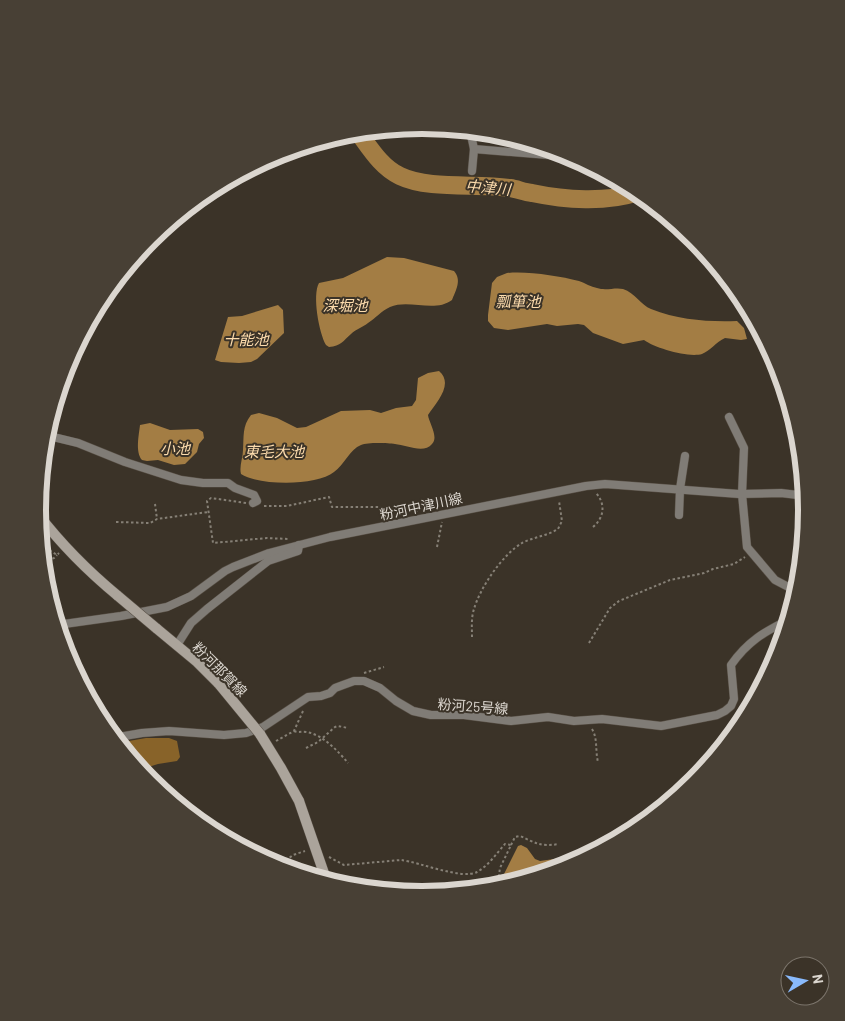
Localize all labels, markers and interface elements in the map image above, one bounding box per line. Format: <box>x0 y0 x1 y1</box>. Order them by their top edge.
water label: 中津川 <box>465 176 513 198</box>
water label: 瓢箪池 <box>495 292 542 310</box>
water label: 深堀池 <box>322 296 369 314</box>
water label: 十能池 <box>223 330 270 348</box>
water label: 小池 <box>160 439 192 457</box>
water label: 東毛大池 <box>244 442 306 460</box>
street label: 粉河中津川線 <box>378 489 464 523</box>
street label: 粉河那賀線 <box>189 638 251 700</box>
street label: 粉河25号線 <box>437 695 509 717</box>
north arrow <box>780 956 830 1006</box>
text: N <box>809 973 827 985</box>

